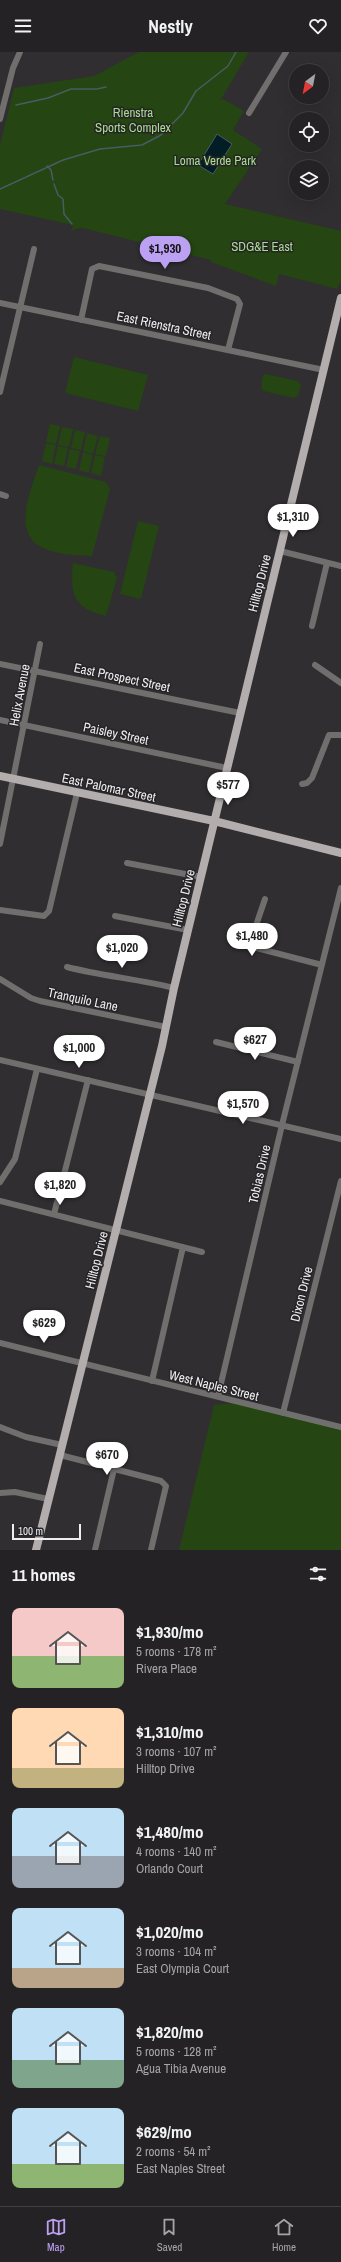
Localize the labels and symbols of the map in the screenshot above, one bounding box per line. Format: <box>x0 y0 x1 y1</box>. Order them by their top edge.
north arrow <box>289 64 329 104</box>
park label: Rienstra Sports Complex <box>95 104 172 136</box>
park label: Loma Verde Park <box>174 152 257 169</box>
pin: $1,930 <box>132 236 198 270</box>
park label: SDG&E East <box>231 238 293 255</box>
street label: East Rienstra Street <box>115 307 213 344</box>
pin: $1,310 <box>260 504 326 538</box>
street label: Hilltop Drive <box>244 553 275 614</box>
street label: East Prospect Street <box>72 659 172 696</box>
street label: Helix Avenue <box>5 663 34 727</box>
street label: Paisley Street <box>82 718 150 749</box>
street label: East Palomar Street <box>60 769 157 806</box>
pin: $577 <box>204 772 252 806</box>
street label: Hilltop Drive <box>168 868 199 929</box>
pin: $1,480 <box>219 923 285 957</box>
pin: $1,020 <box>89 935 155 969</box>
street label: Tranquilo Lane <box>46 984 120 1015</box>
pin: $627 <box>231 1027 279 1061</box>
pin: $1,000 <box>46 1035 112 1069</box>
pin: $1,570 <box>210 1091 276 1125</box>
street label: Tobias Drive <box>244 1143 275 1205</box>
pin: $1,820 <box>27 1172 93 1206</box>
street label: Hilltop Drive <box>81 1230 112 1291</box>
street label: Dixon Drive <box>286 1265 317 1323</box>
pin: $629 <box>20 1310 68 1344</box>
street label: West Naples Street <box>167 1366 260 1405</box>
pin: $670 <box>83 1442 131 1476</box>
scale bar <box>12 1522 81 1541</box>

